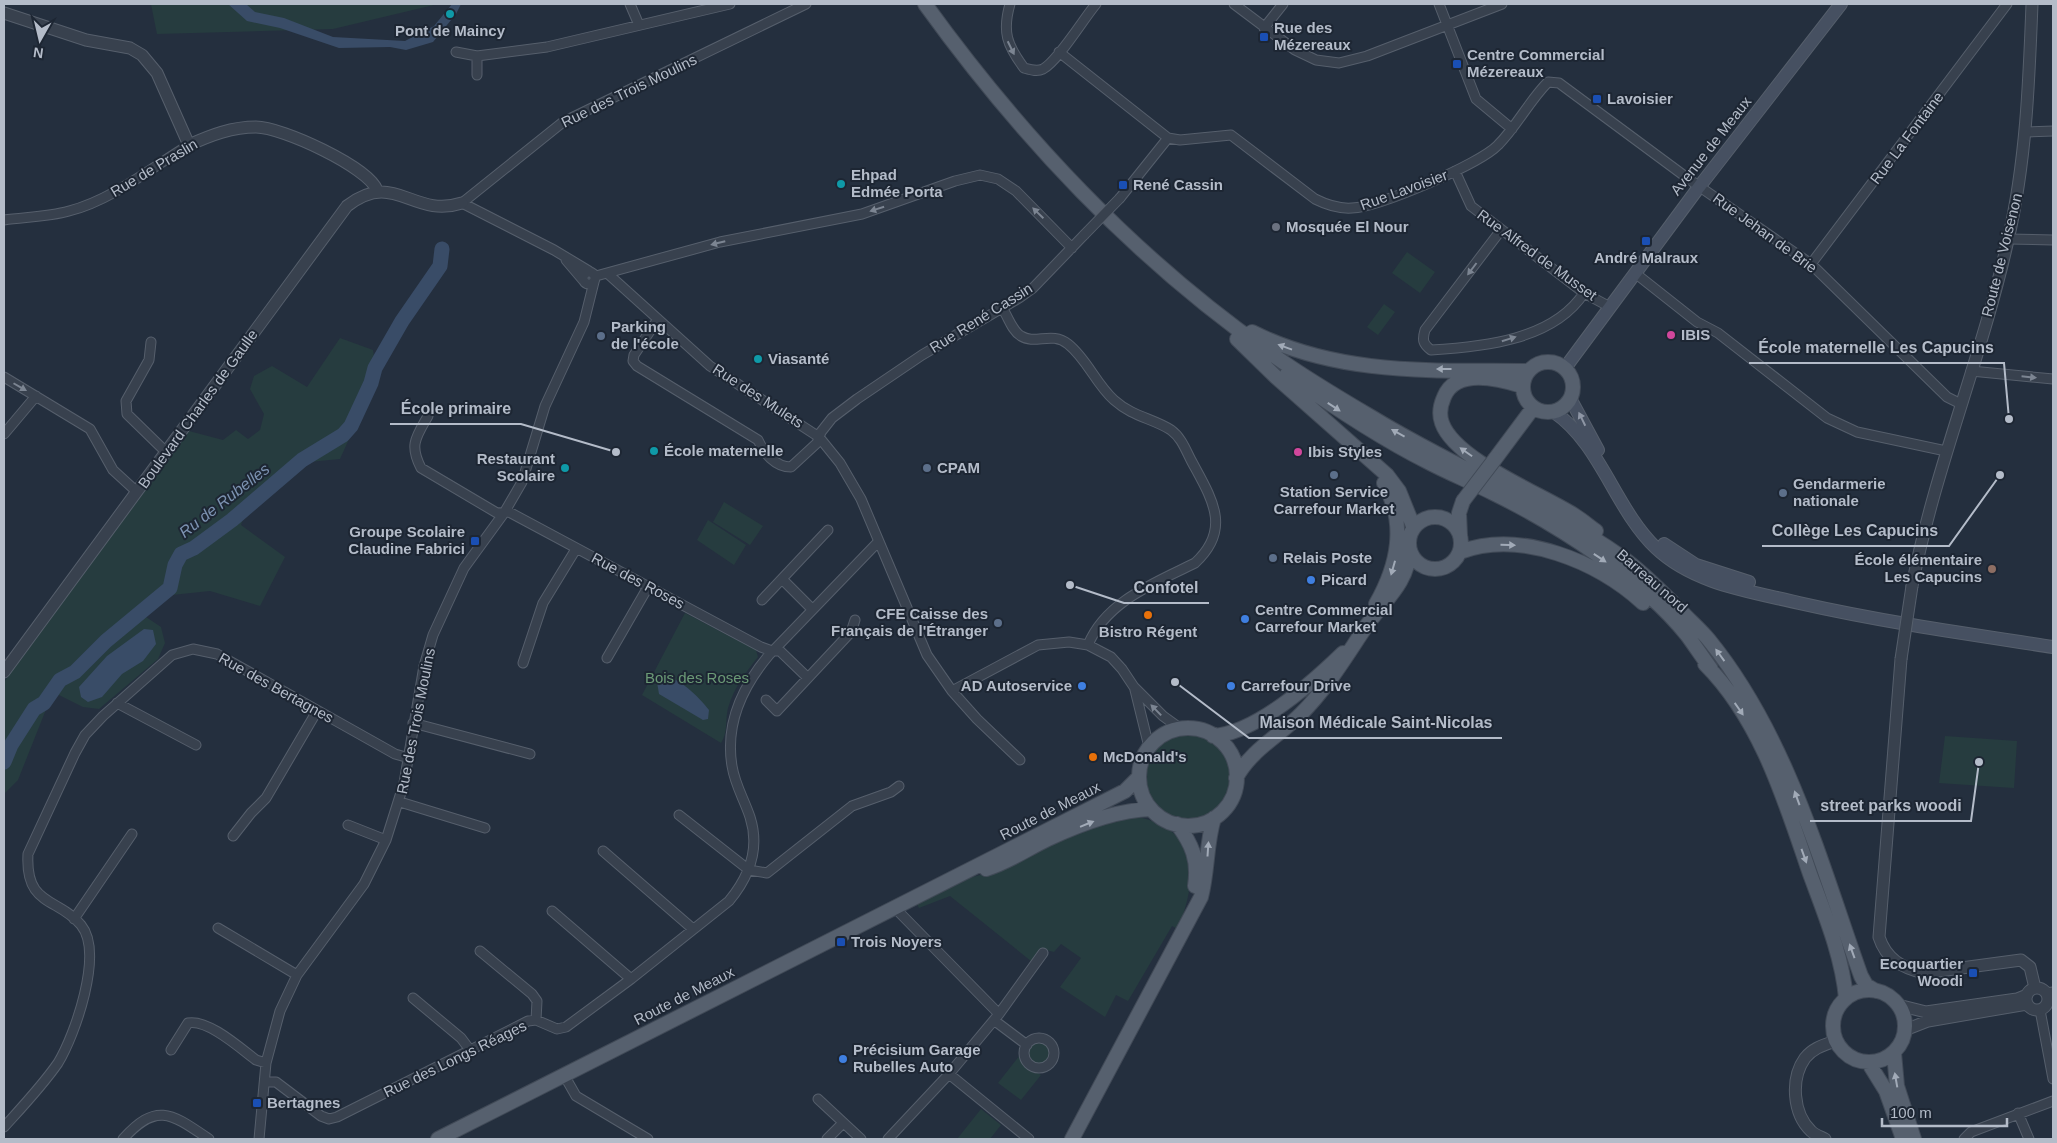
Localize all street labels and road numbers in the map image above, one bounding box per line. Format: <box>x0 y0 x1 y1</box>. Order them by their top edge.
street label: Rue des Trois Moulins <box>558 50 699 131</box>
street label: Rue La Fontaine <box>1866 88 1947 187</box>
street label: Avenue de Meaux <box>1667 93 1755 198</box>
street label: Rue de Praslin <box>107 135 200 200</box>
street label: Rue Lavoisier <box>1358 166 1450 213</box>
street label: Rue Jehan de Brie <box>1710 189 1821 276</box>
street label: Route de Voisenon <box>1978 191 2025 318</box>
street label: Rue Alfred de Musset <box>1474 206 1601 304</box>
street label: Rue René Cassin <box>926 279 1035 356</box>
street label: Boulevard Charles de Gaulle <box>134 326 261 491</box>
street label: Rue des Mulets <box>710 360 807 431</box>
street label: Barreau nord <box>1614 545 1691 616</box>
street label: Rue des Roses <box>589 549 688 612</box>
street label: Rue des Trois Moulins <box>393 646 438 795</box>
street label: Rue des Bertagnes <box>216 649 337 726</box>
street label: Route de Meaux <box>997 778 1103 843</box>
street label: Route de Meaux <box>631 963 737 1028</box>
street label: Rue des Longs Réages <box>381 1017 529 1101</box>

